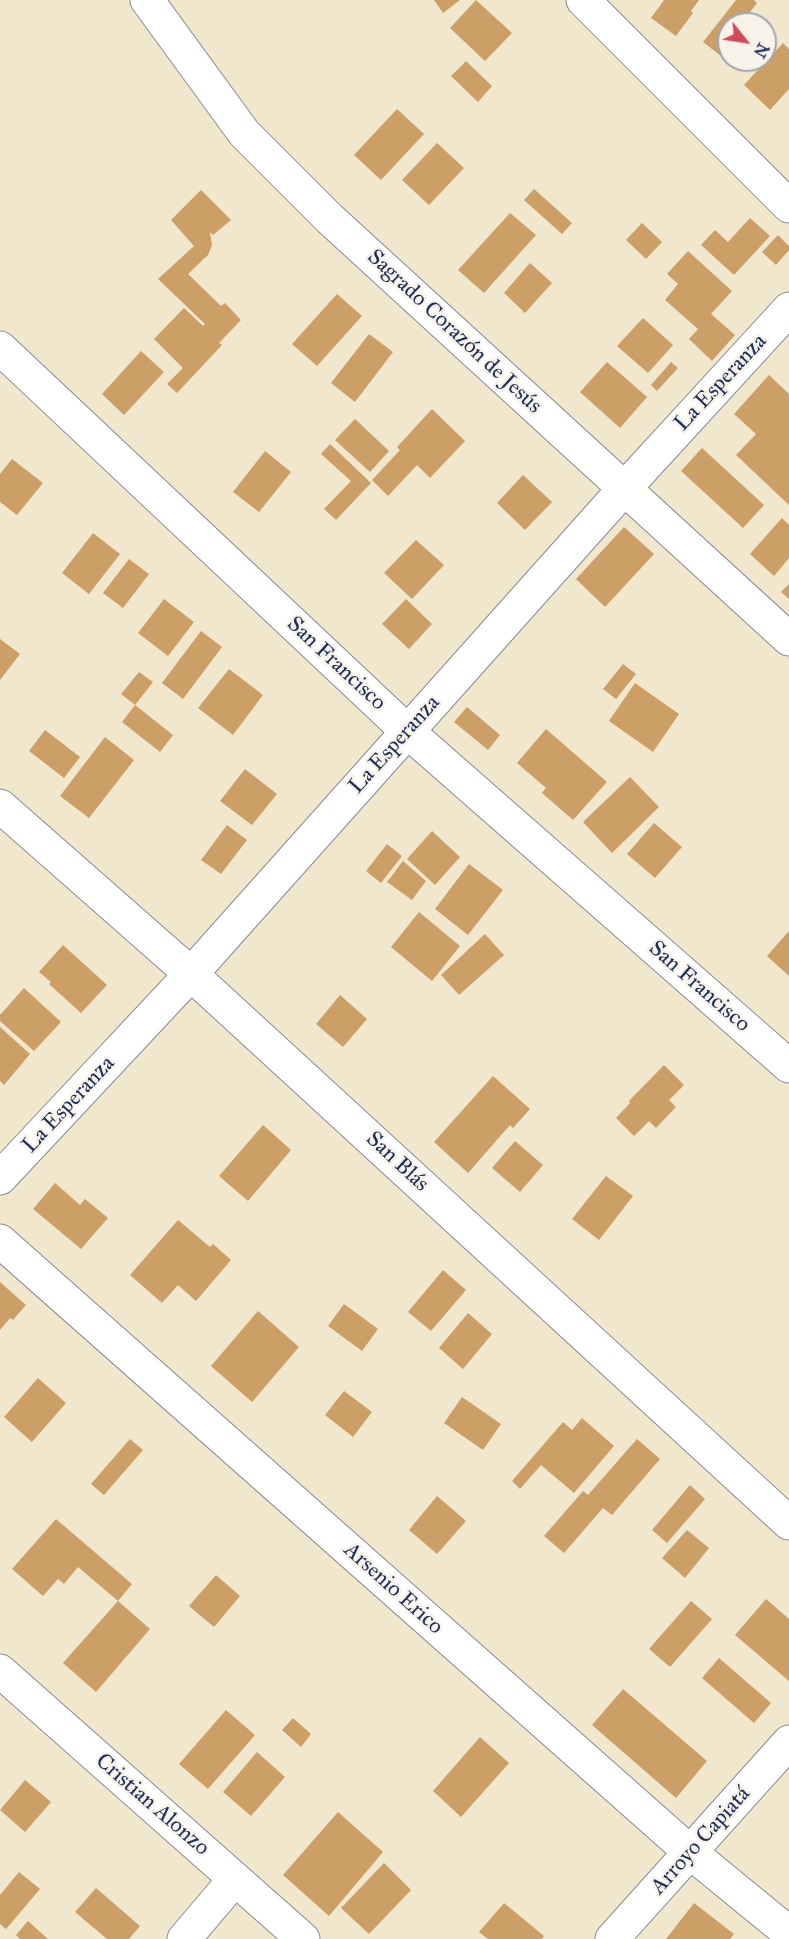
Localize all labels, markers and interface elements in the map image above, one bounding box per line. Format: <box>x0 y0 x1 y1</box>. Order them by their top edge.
north arrow <box>717 12 777 72</box>
text: N <box>750 40 773 61</box>
street label: Sagrado Corazón de Jesús <box>361 244 547 420</box>
street label: La Esperanza <box>669 329 773 437</box>
street label: San Francisco <box>281 611 391 717</box>
street label: La Esperanza <box>344 690 446 800</box>
street label: San Francisco <box>643 936 755 1038</box>
street label: La Esperanza <box>17 1051 121 1159</box>
street label: San Blás <box>360 1126 434 1198</box>
street label: Arsenio Erico <box>338 1538 448 1640</box>
street label: Cristian Alonzo <box>90 1748 214 1862</box>
street label: Arroyo Capiatá <box>646 1782 756 1900</box>

